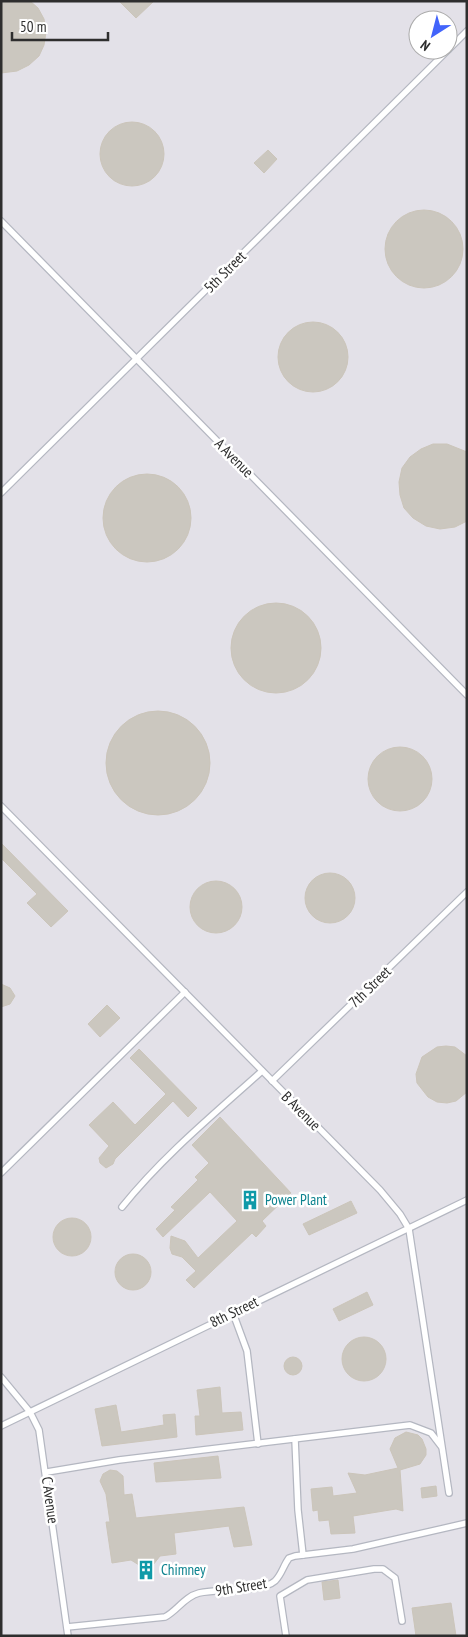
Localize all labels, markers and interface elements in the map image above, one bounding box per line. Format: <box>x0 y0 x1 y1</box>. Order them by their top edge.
scale bar <box>12 10 109 42</box>
north arrow <box>408 10 458 60</box>
text: 50 m <box>20 17 46 36</box>
text: N <box>417 36 434 55</box>
street label: 5th Street <box>200 247 250 297</box>
street label: A Avenue <box>211 434 258 481</box>
street label: 7th Street <box>344 962 395 1011</box>
street label: B Avenue <box>278 1087 325 1134</box>
building icon: Power Plant <box>239 1189 261 1211</box>
place label: Power Plant <box>265 1190 327 1209</box>
street label: 8th Street <box>206 1292 261 1331</box>
street label: C Avenue <box>38 1475 63 1525</box>
building icon: Chimney <box>135 1559 157 1581</box>
place label: Chimney <box>161 1560 206 1579</box>
street label: 9th Street <box>214 1573 268 1600</box>

